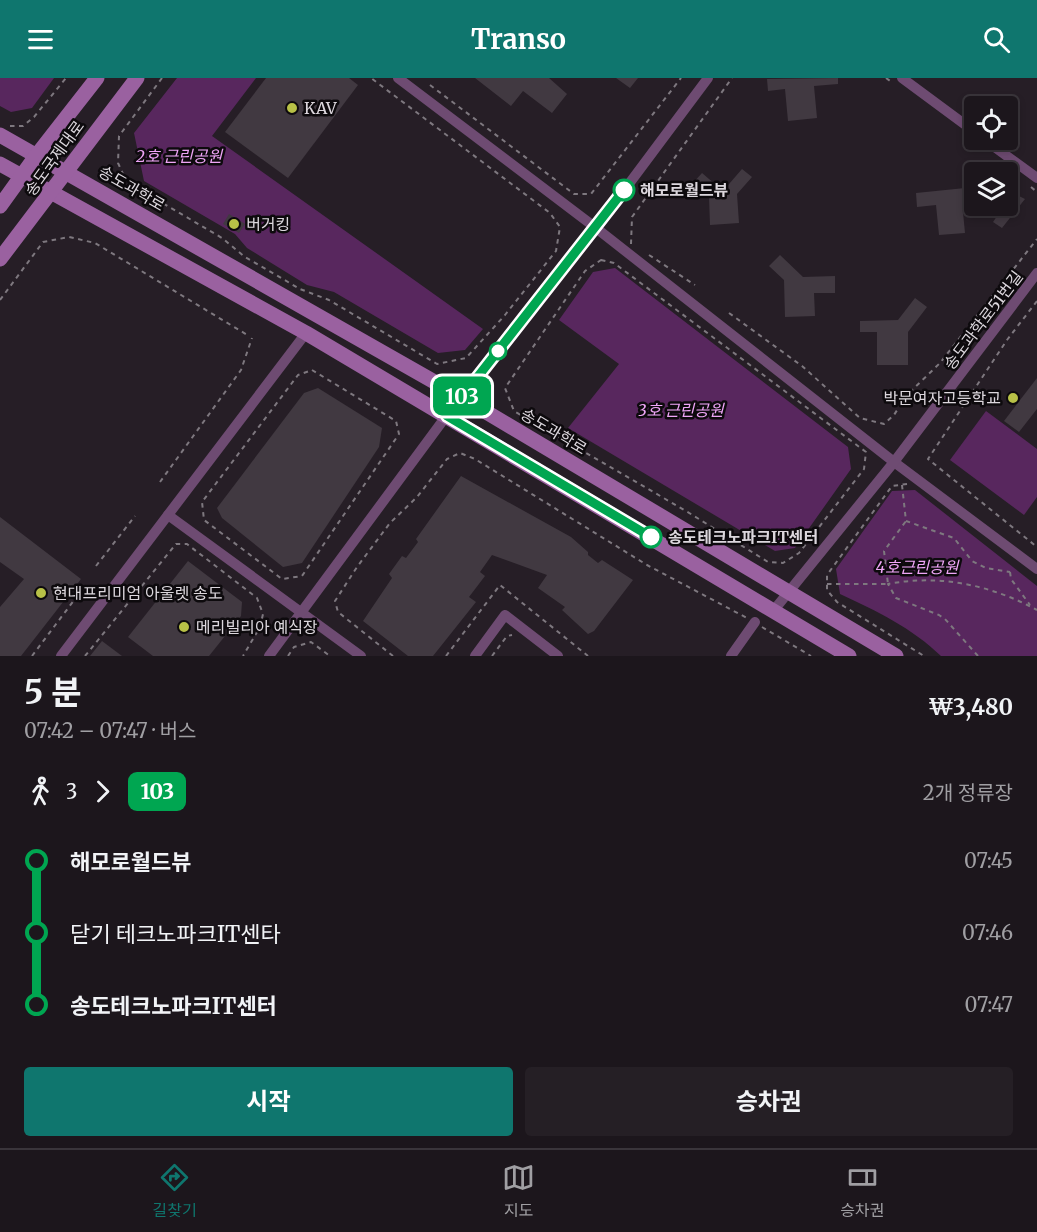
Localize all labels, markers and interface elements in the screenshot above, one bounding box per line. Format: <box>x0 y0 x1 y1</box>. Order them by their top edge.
text: Transo <box>471 22 566 56</box>
icon: menu <box>24 23 57 56</box>
icon: search <box>980 23 1013 56</box>
map controls <box>964 96 1018 216</box>
button: locate <box>964 96 1018 150</box>
place label: KAV <box>304 98 337 118</box>
marker: KAV <box>285 101 299 115</box>
street label: 송도국제대로 <box>20 116 88 200</box>
park label: 2호 근린공원 <box>135 146 223 166</box>
street label: 송도과학로 <box>95 161 169 215</box>
button: layers <box>964 162 1018 216</box>
marker: 해모로월드뷰 <box>613 179 635 201</box>
place label: 해모로월드뷰 <box>640 180 728 200</box>
place label: 버거킹 <box>246 214 290 234</box>
marker: 버거킹 <box>227 217 241 231</box>
street label: 송도과학로51번길 <box>939 267 1027 373</box>
unlabelled marker <box>489 342 507 360</box>
line badge: 103 <box>428 376 496 416</box>
text: 103 <box>445 383 479 410</box>
place label: 박문여자고등학교 <box>883 388 1001 408</box>
marker: 박문여자고등학교 <box>1006 391 1020 405</box>
park label: 3호 근린공원 <box>638 400 725 420</box>
street label: 송도과학로 <box>517 403 591 459</box>
marker: 송도테크노파크IT센터 <box>640 526 662 548</box>
place label: 송도테크노파크IT센터 <box>668 527 818 547</box>
park label: 4호근린공원 <box>875 557 960 577</box>
place label: 현대프리미엄 아울렛 송도 <box>53 583 223 603</box>
marker: 현대프리미엄 아울렛 송도 <box>34 586 48 600</box>
place label: 메리빌리아 예식장 <box>196 617 318 637</box>
marker: 메리빌리아 예식장 <box>177 620 191 634</box>
text: 5 분 <box>24 672 81 713</box>
text: ₩3,480 <box>929 693 1013 721</box>
text: 07:42 – 07:47 · 버스 <box>24 718 196 743</box>
icon: walk <box>24 775 57 808</box>
icon: forward <box>86 775 119 808</box>
text: 103 <box>140 778 174 805</box>
text: 3 <box>66 779 77 804</box>
text: 2개 정류장 <box>923 780 1013 805</box>
text: 해모로월드뷰 <box>70 848 191 876</box>
text: 07:45 <box>964 848 1013 873</box>
text: 닫기 테크노파크IT센타 <box>70 920 281 948</box>
text: 07:46 <box>962 920 1013 945</box>
text: 송도테크노파크IT센터 <box>70 992 277 1020</box>
text: 07:47 <box>965 992 1013 1017</box>
button: 시작 <box>24 1067 513 1136</box>
button: 승차권 <box>525 1067 1013 1136</box>
tab: 길찾기 <box>153 1161 197 1221</box>
tab: 지도 <box>502 1161 535 1221</box>
tab: 승차권 <box>840 1161 884 1221</box>

